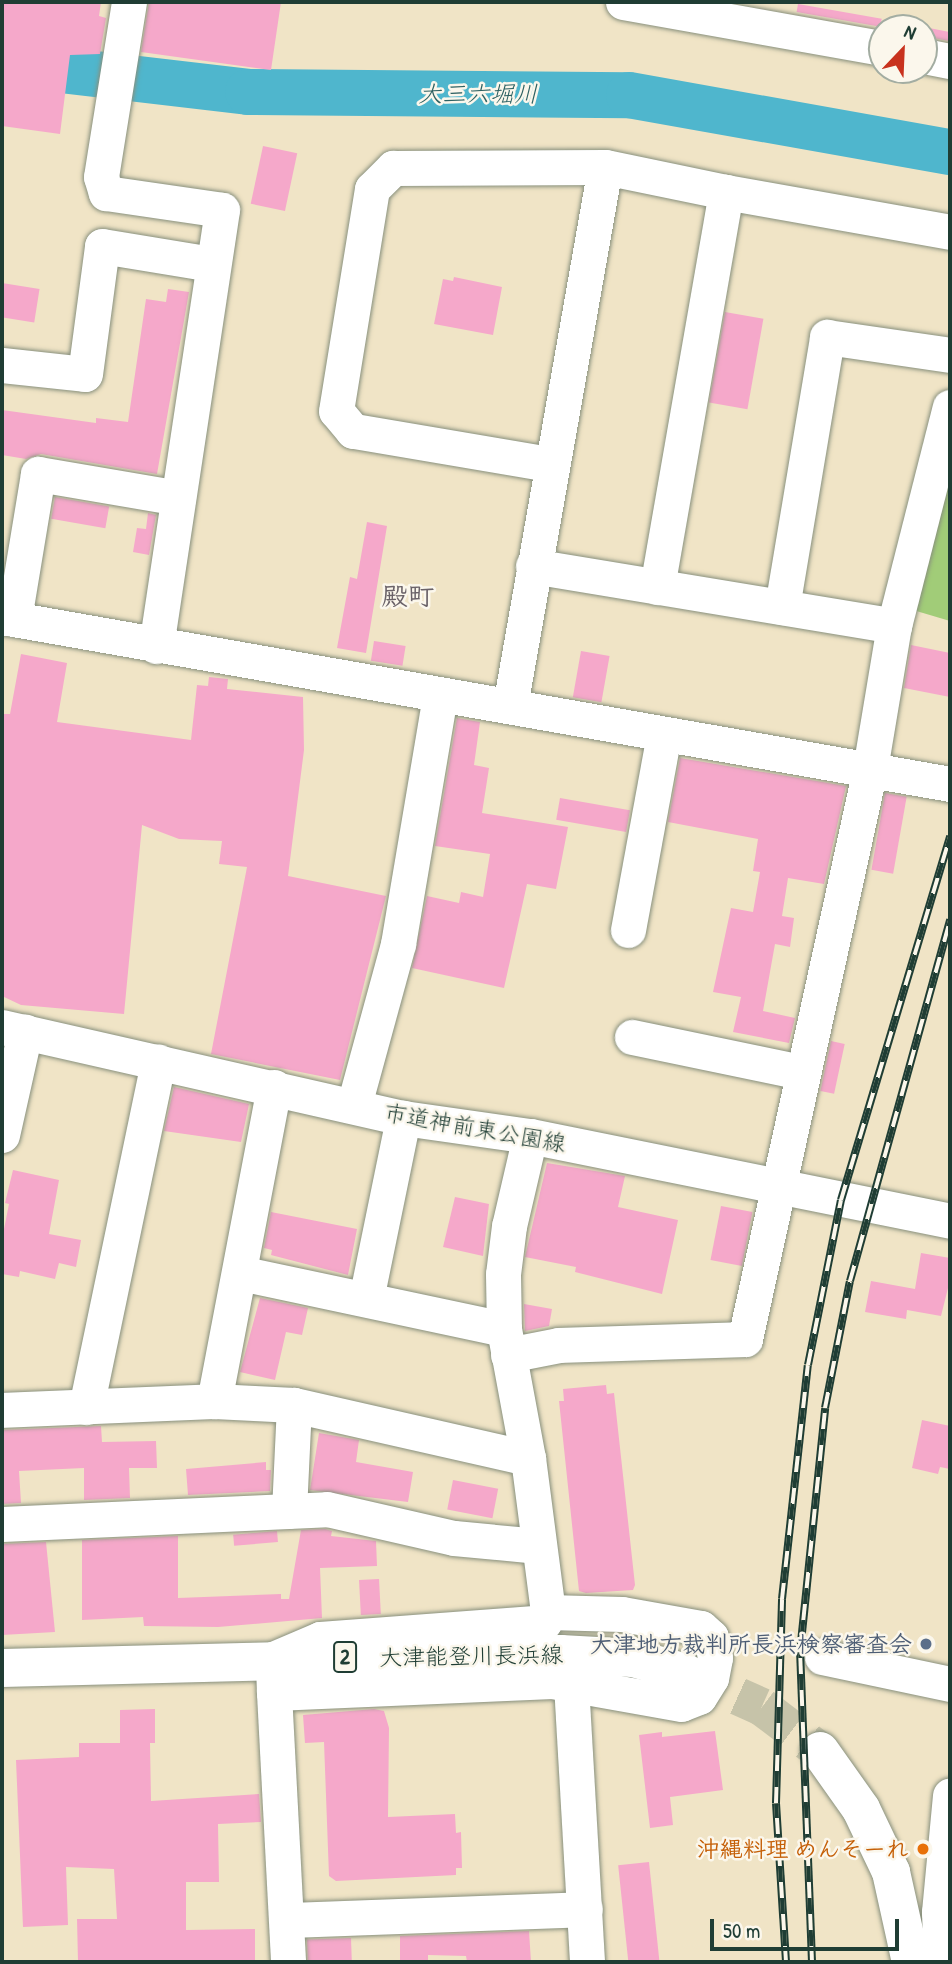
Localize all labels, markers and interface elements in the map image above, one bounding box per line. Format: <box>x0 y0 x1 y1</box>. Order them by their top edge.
north arrow <box>868 14 938 84</box>
text: N <box>901 18 920 45</box>
water label: 大三六堀川 <box>418 80 538 108</box>
district label: 殿町 <box>382 580 434 612</box>
street label: 市道神前東公園線 <box>382 1098 568 1158</box>
place label: 大津地方裁判所長浜検察審査会 <box>590 1630 912 1658</box>
marker: 大津地方裁判所長浜検察審査会 <box>918 1636 934 1652</box>
road number: 2 <box>333 1640 357 1674</box>
street label: 大津能登川長浜線 <box>379 1641 563 1671</box>
place label: 沖縄料理 めんそーれ <box>697 1835 909 1863</box>
marker: 沖縄料理 めんそーれ <box>915 1841 931 1857</box>
scale bar <box>714 1904 903 1948</box>
text: 50 m <box>723 1916 760 1945</box>

